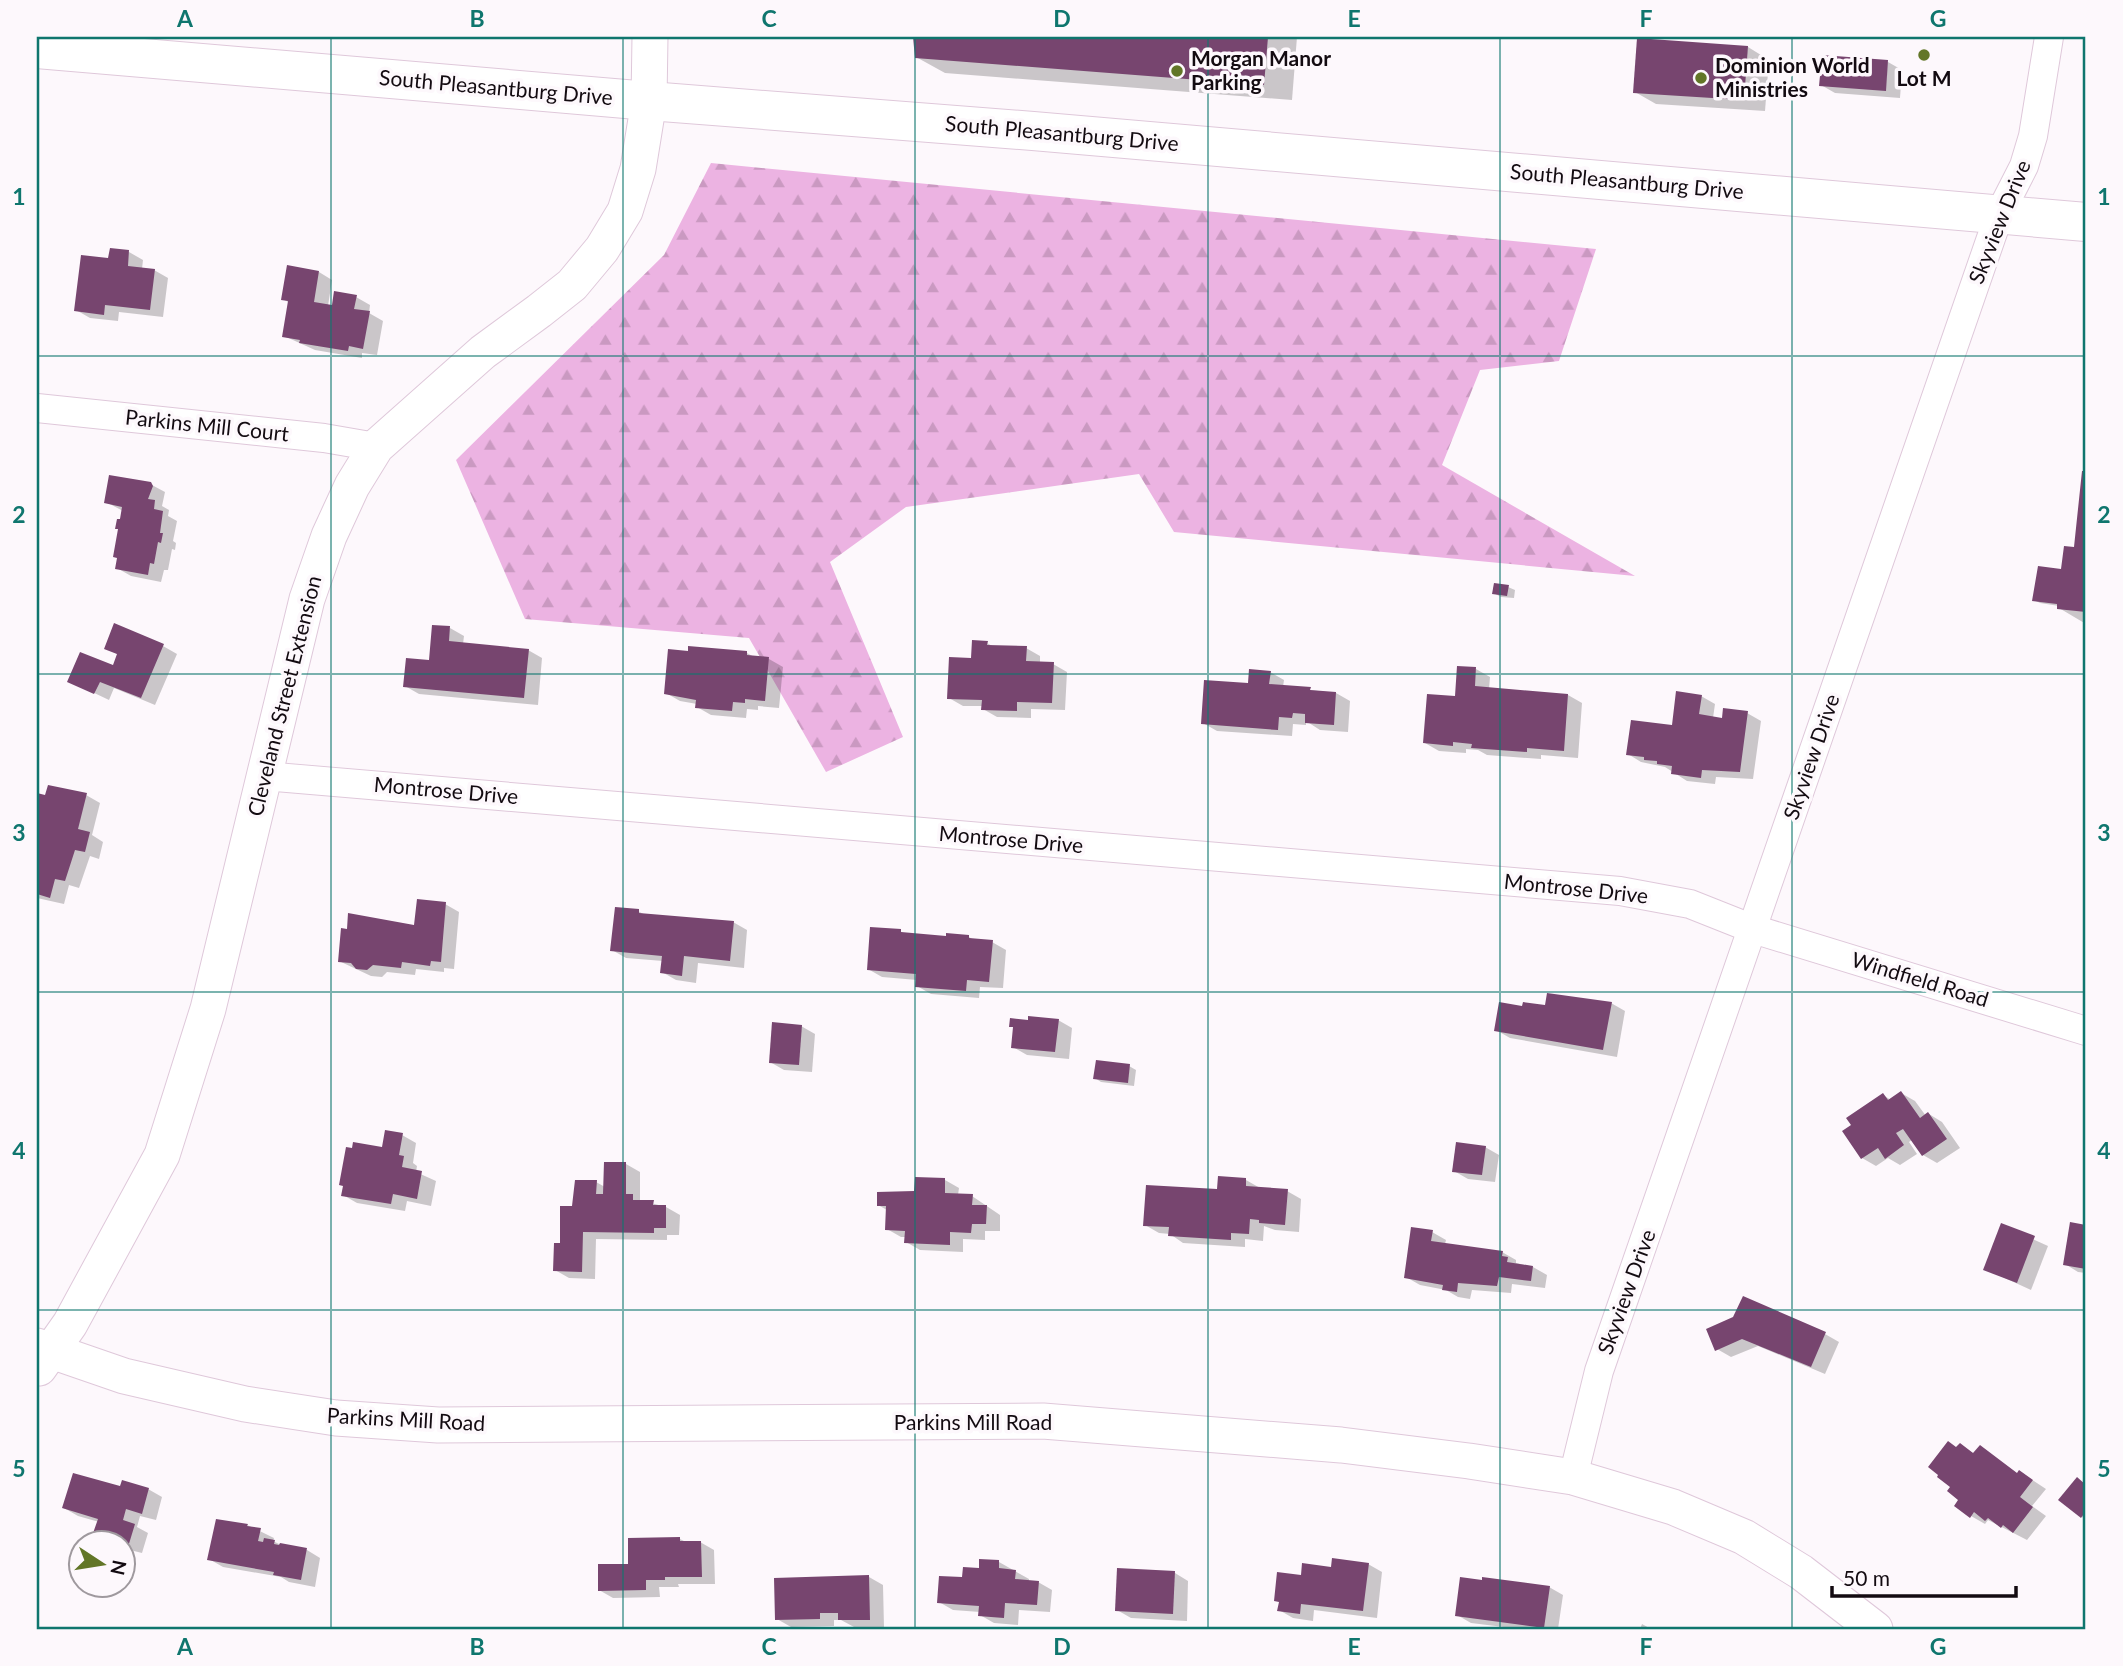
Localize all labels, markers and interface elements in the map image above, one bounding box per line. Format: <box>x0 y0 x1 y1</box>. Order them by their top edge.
text: A <box>176 4 194 32</box>
text: B <box>469 4 485 32</box>
text: C <box>761 4 777 32</box>
text: D <box>1053 4 1071 32</box>
text: E <box>1347 4 1361 32</box>
text: F <box>1639 4 1653 32</box>
text: G <box>1930 4 1946 32</box>
place label: Morgan Manor Parking <box>1191 45 1331 94</box>
marker: Lot M <box>1916 47 1932 63</box>
place label: Dominion World Ministries <box>1715 52 1870 101</box>
marker: Morgan Manor Parking <box>1169 63 1185 79</box>
street label: South Pleasantburg Drive <box>378 64 614 109</box>
place label: Lot M <box>1897 65 1951 90</box>
marker: Dominion World Ministries <box>1693 70 1709 86</box>
street label: South Pleasantburg Drive <box>944 110 1180 155</box>
street label: Skyview Drive <box>1962 156 2035 287</box>
street label: South Pleasantburg Drive <box>1509 158 1745 203</box>
text: 1 <box>12 182 26 210</box>
text: 1 <box>2097 182 2111 210</box>
street label: Parkins Mill Court <box>124 403 291 446</box>
text: 2 <box>12 500 26 528</box>
text: 2 <box>2097 500 2111 528</box>
street label: Cleveland Street Extension <box>242 573 326 819</box>
street label: Skyview Drive <box>1777 690 1844 823</box>
street label: Montrose Drive <box>373 771 519 808</box>
text: 3 <box>12 818 26 846</box>
text: 3 <box>2097 818 2111 846</box>
street label: Montrose Drive <box>938 820 1084 857</box>
street label: Montrose Drive <box>1503 868 1650 908</box>
street label: Windfield Road <box>1849 946 1992 1011</box>
text: 4 <box>12 1136 26 1164</box>
text: 4 <box>2097 1136 2111 1164</box>
street label: Skyview Drive <box>1591 1226 1660 1357</box>
street label: Parkins Mill Road <box>326 1402 486 1435</box>
street label: Parkins Mill Road <box>894 1409 1052 1434</box>
text: 5 <box>12 1454 26 1482</box>
text: 5 <box>2097 1454 2111 1482</box>
north arrow <box>66 1530 136 1600</box>
scale bar <box>1832 1554 2016 1598</box>
text: N <box>106 1558 132 1577</box>
text: 50 m <box>1843 1565 1890 1590</box>
text: A <box>176 1632 194 1660</box>
text: B <box>469 1632 485 1660</box>
text: C <box>761 1632 777 1660</box>
text: D <box>1053 1632 1071 1660</box>
text: E <box>1347 1632 1361 1660</box>
text: F <box>1639 1632 1653 1660</box>
text: G <box>1930 1632 1946 1660</box>

